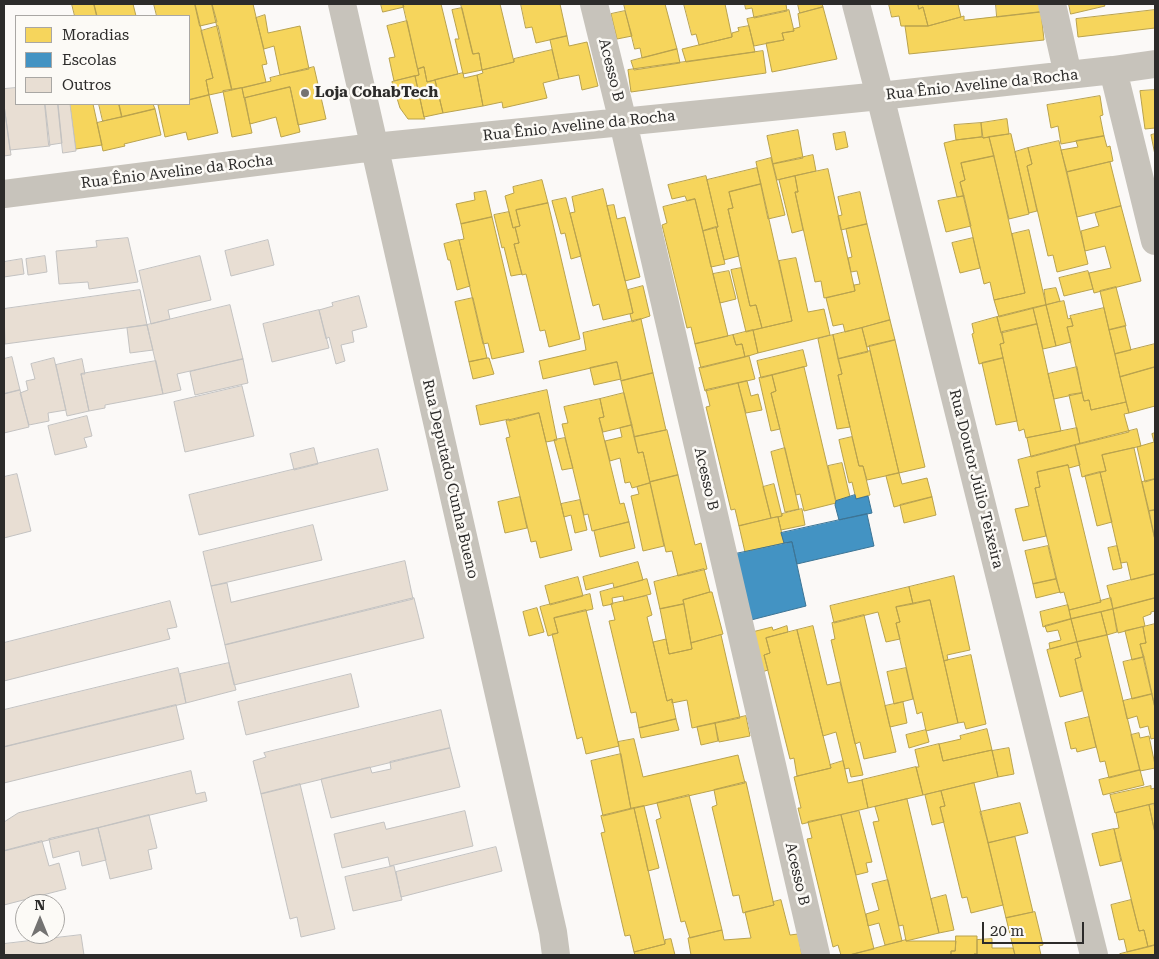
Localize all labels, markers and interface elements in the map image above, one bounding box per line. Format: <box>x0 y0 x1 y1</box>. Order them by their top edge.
legend <box>15 15 190 105</box>
text: Moradias <box>62 26 129 44</box>
street label: Acesso B <box>594 37 628 103</box>
text: Escolas <box>62 51 116 69</box>
street label: Rua Ênio Aveline da Rocha <box>885 66 1079 104</box>
text: Outros <box>62 76 111 94</box>
place label: Loja CohabTech <box>315 84 438 102</box>
marker: Loja CohabTech <box>299 87 311 99</box>
street label: Rua Ênio Aveline da Rocha <box>482 107 676 145</box>
street label: Rua Ênio Aveline da Rocha <box>80 151 274 193</box>
street label: Rua Deputado Cunha Bueno <box>418 377 482 581</box>
street label: Rua Doutor Júlio Teixeira <box>945 388 1007 570</box>
street label: Acesso B <box>690 446 722 512</box>
street label: Acesso B <box>781 841 813 907</box>
north arrow <box>15 894 65 944</box>
text: N <box>35 897 45 913</box>
scale bar <box>984 912 1086 944</box>
text: 20 m <box>990 922 1024 940</box>

